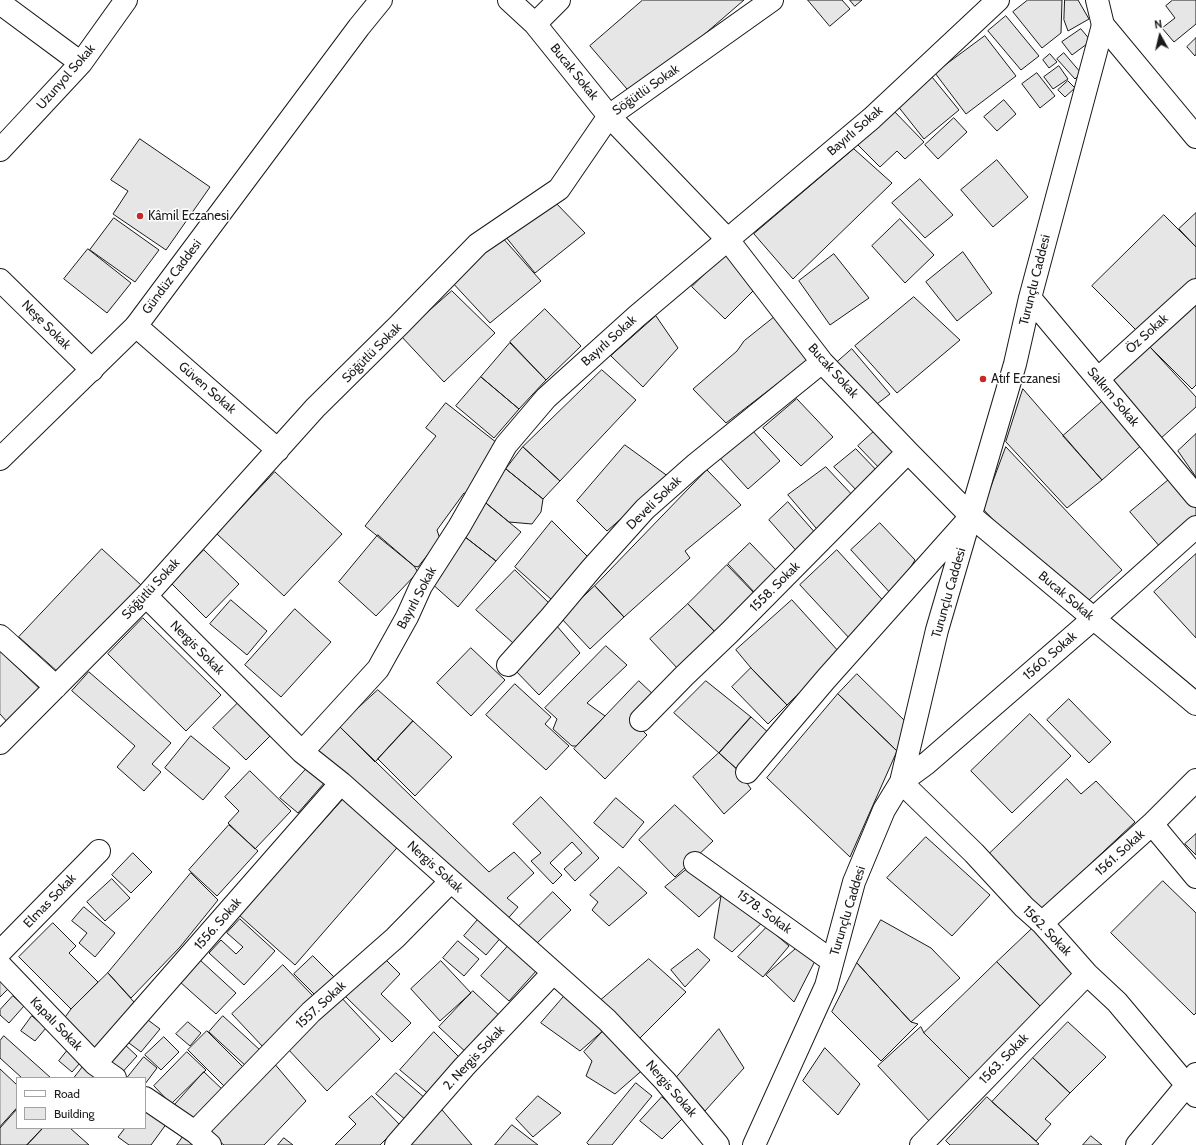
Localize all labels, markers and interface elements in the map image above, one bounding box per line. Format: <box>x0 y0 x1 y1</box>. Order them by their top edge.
north arrow <box>1140 16 1180 56</box>
text: N <box>1154 17 1163 32</box>
street label: Uzunyol Sokak <box>33 41 99 113</box>
street label: Bucak Sokak <box>547 41 601 103</box>
street label: Söğütlü Sokak <box>610 61 682 119</box>
street label: Bayırlı Sokak <box>824 103 886 159</box>
place label: Kâmil Eczanesi <box>148 208 229 224</box>
marker: Kâmil Eczanesi <box>135 211 145 221</box>
street label: Turunçlu Caddesi <box>1016 233 1054 327</box>
street label: Gündüz Caddesi <box>139 237 205 317</box>
street label: Neşe Sokak <box>18 297 74 353</box>
street label: Öz Sokak <box>1123 311 1171 357</box>
street label: Bayırlı Sokak <box>578 312 640 370</box>
street label: Söğütlü Sokak <box>339 320 405 386</box>
street label: Bucak Sokak <box>804 341 862 401</box>
street label: Güven Sokak <box>175 359 239 417</box>
street label: Salkım Sokak <box>1084 364 1142 430</box>
place label: Atıf Eczanesi <box>991 371 1060 387</box>
marker: Atıf Eczanesi <box>978 374 988 384</box>
street label: Develi Sokak <box>623 473 685 533</box>
street label: Turunçlu Caddesi <box>929 546 969 640</box>
street label: Söğütlü Sokak <box>119 555 183 623</box>
street label: 1558. Sokak <box>747 559 803 615</box>
street label: Bayırlı Sokak <box>394 564 440 632</box>
street label: Bucak Sokak <box>1035 568 1097 624</box>
street label: Nergis Sokak <box>167 618 227 678</box>
street label: 1560. Sokak <box>1020 629 1080 683</box>
street label: 1561. Sokak <box>1092 827 1148 879</box>
street label: Nergis Sokak <box>404 838 466 896</box>
street label: Turunçlu Caddesi <box>827 864 869 958</box>
street label: Elmas Sokak <box>20 871 80 931</box>
street label: 1578. Sokak <box>734 887 794 937</box>
street label: 1556. Sokak <box>191 895 245 953</box>
street label: 1562. Sokak <box>1019 903 1075 959</box>
street label: 1557. Sokak <box>293 978 349 1032</box>
street label: Kapalı Sokak <box>27 994 85 1054</box>
street label: 2. Nergis Sokak <box>440 1023 508 1093</box>
street label: 1563. Sokak <box>976 1031 1032 1087</box>
street label: Nergis Sokak <box>642 1057 700 1121</box>
legend <box>16 1077 146 1129</box>
text: Road <box>54 1086 80 1101</box>
text: Building <box>54 1106 95 1121</box>

